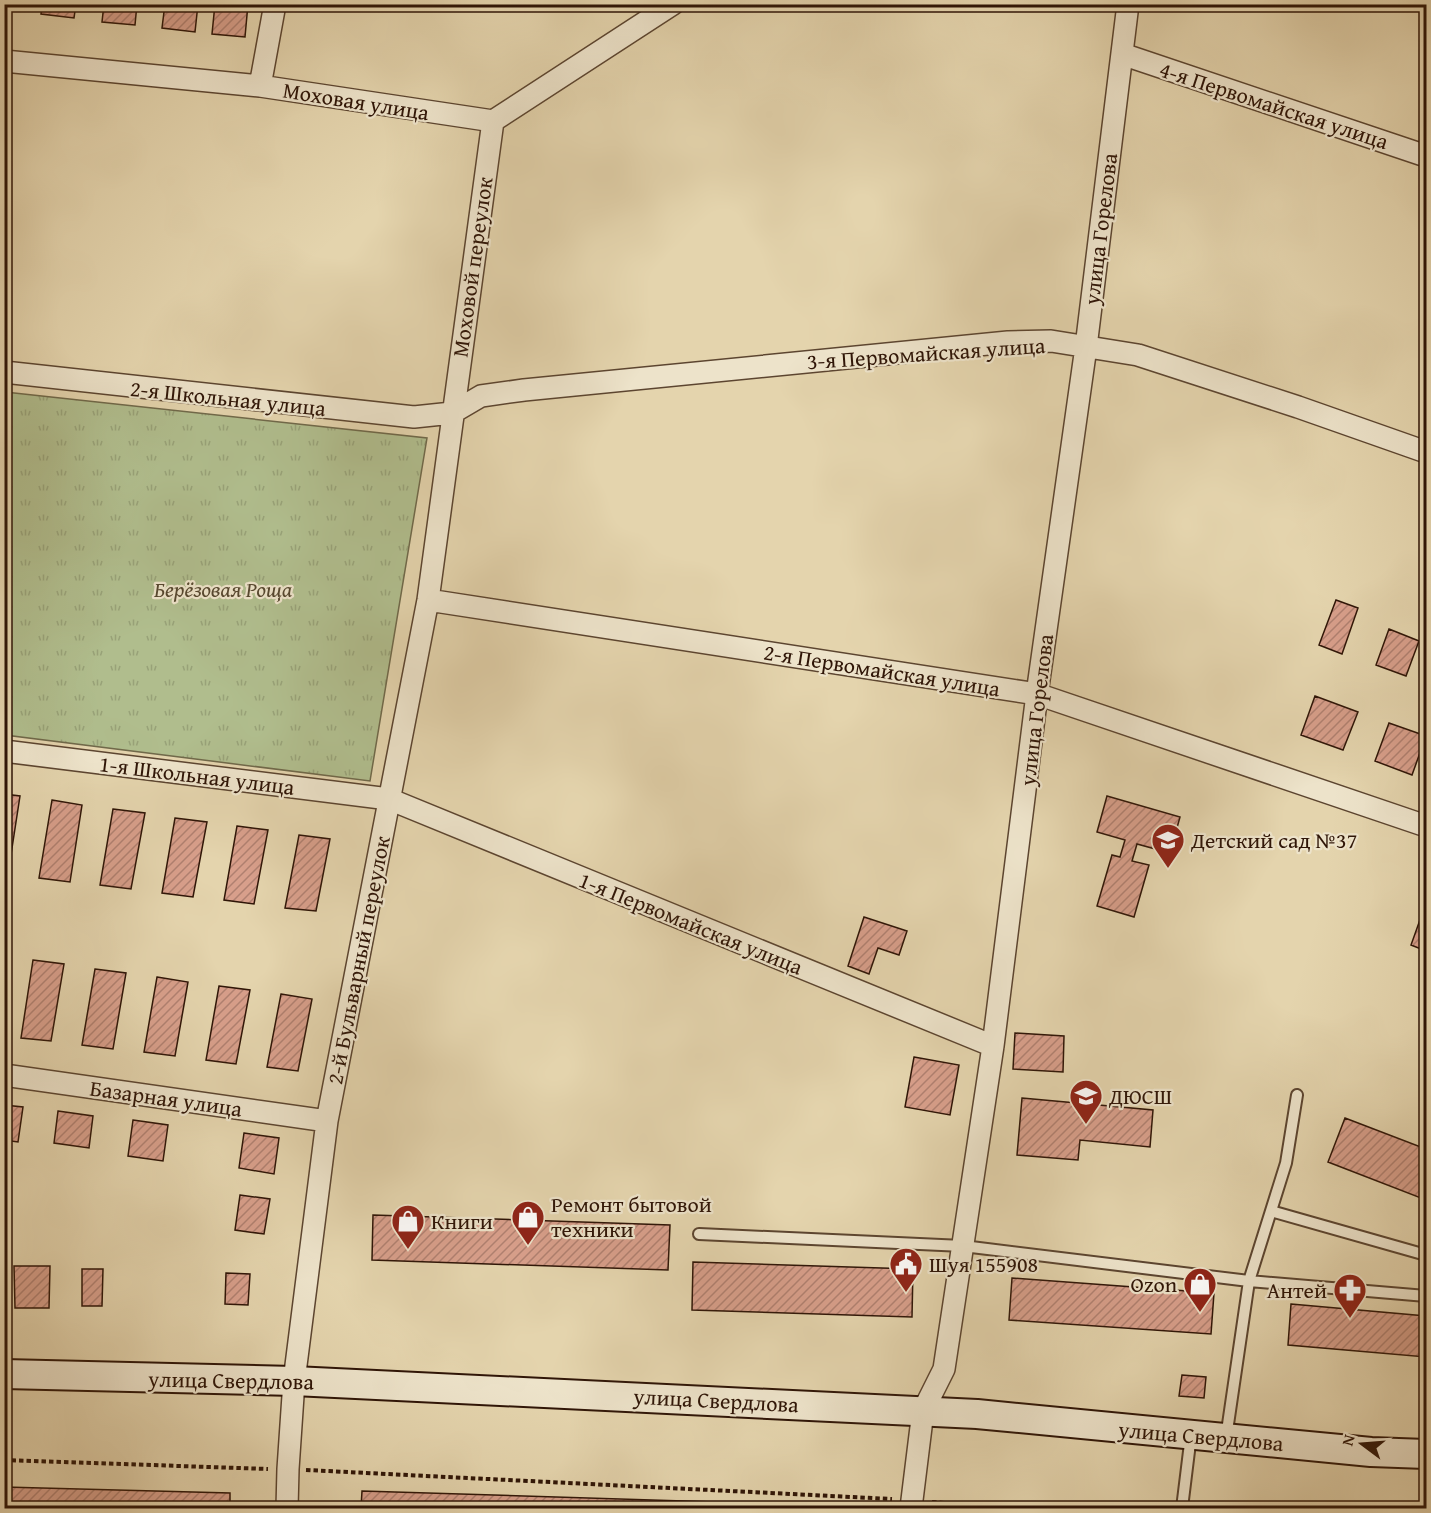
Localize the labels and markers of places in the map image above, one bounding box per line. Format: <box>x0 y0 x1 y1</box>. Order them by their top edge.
school or university icon: Детский сад №37 <box>1150 822 1186 869</box>
place label: Детский сад №37 <box>1190 824 1357 856</box>
school or university icon: ДЮСШ <box>1068 1078 1104 1125</box>
place label: ДЮСШ <box>1108 1080 1172 1112</box>
place label: Ремонт бытовой техники <box>551 1188 712 1245</box>
shop icon: Ремонт бытовой техники <box>510 1199 546 1246</box>
shop icon: Книги <box>390 1203 426 1250</box>
place label: Книги <box>431 1205 493 1237</box>
public building icon: Шуя 155908 <box>888 1246 924 1293</box>
place label: Шуя 155908 <box>929 1248 1038 1280</box>
shop icon: Ozon <box>1182 1266 1218 1313</box>
place label: Ozon <box>1130 1268 1178 1300</box>
pharmacy icon: Антей <box>1332 1272 1368 1319</box>
place label: Антей <box>1267 1274 1327 1306</box>

